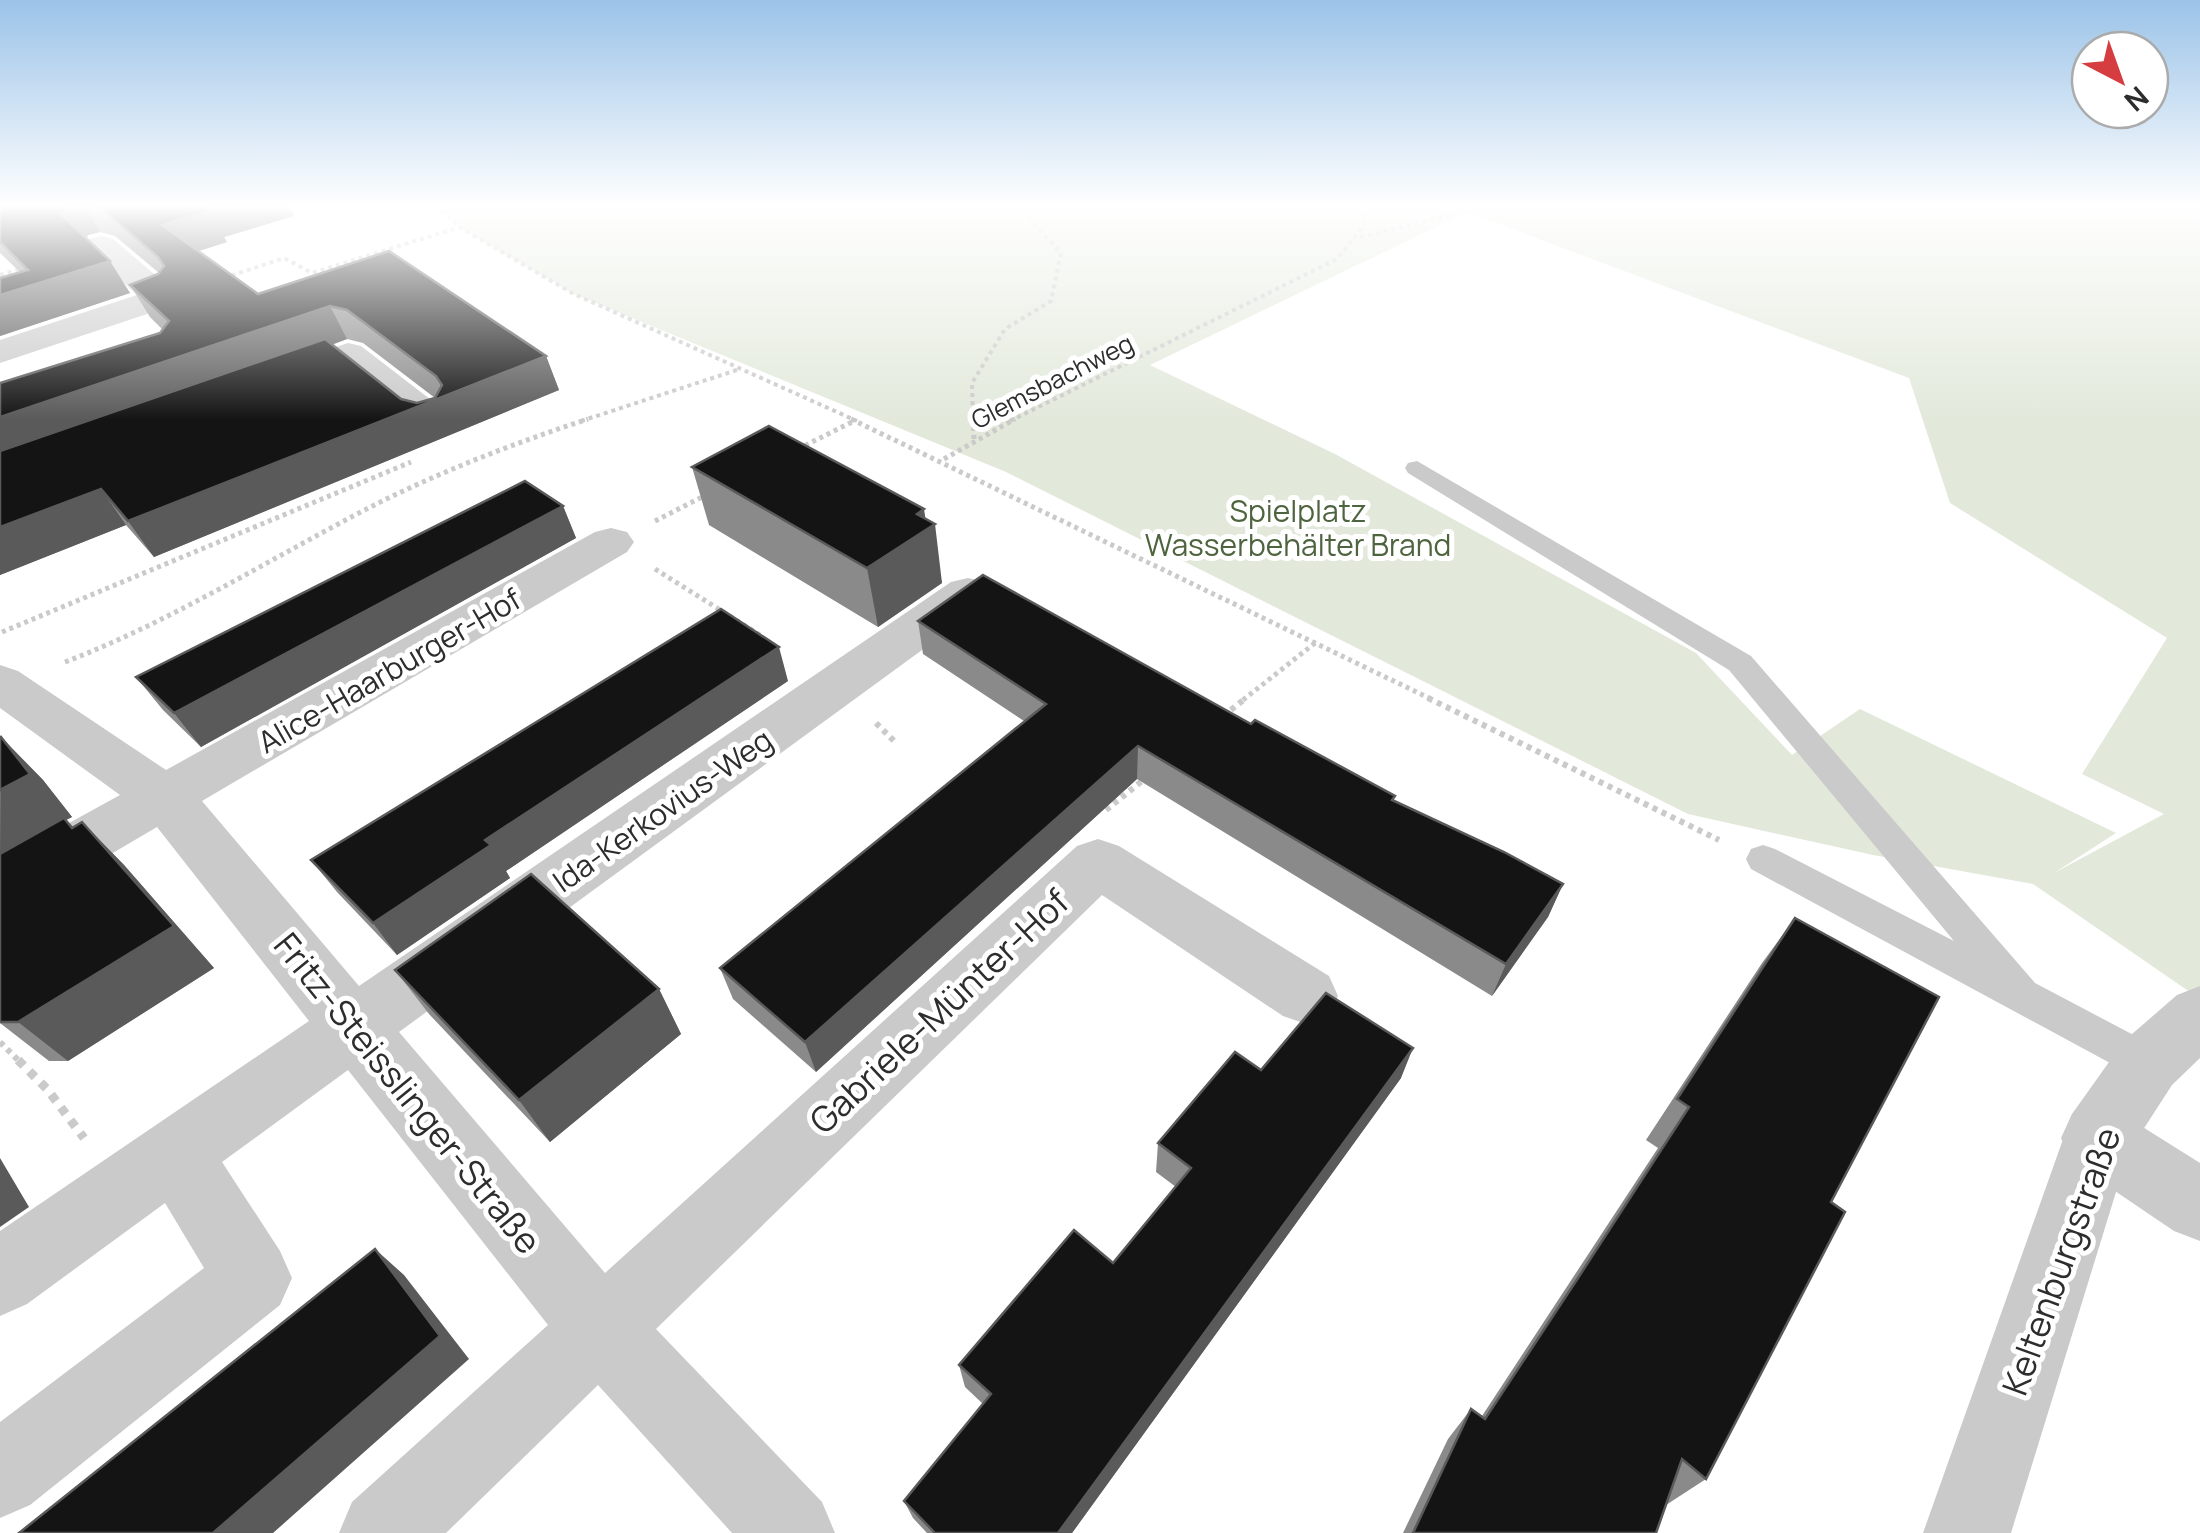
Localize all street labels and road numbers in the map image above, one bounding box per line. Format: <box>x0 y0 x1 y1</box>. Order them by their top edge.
street label: Glemsbachweg <box>965 325 1139 437</box>
street label: Alice-Haarburger-Hof <box>250 578 528 762</box>
street label: Ida-Kerkovius-Weg <box>544 719 780 901</box>
street label: Gabriele-Münter-Hof <box>799 878 1080 1144</box>
street label: Fritz-Steisslinger-Straße <box>264 922 552 1264</box>
street label: Keltenburgstraße <box>1990 1121 2132 1401</box>

